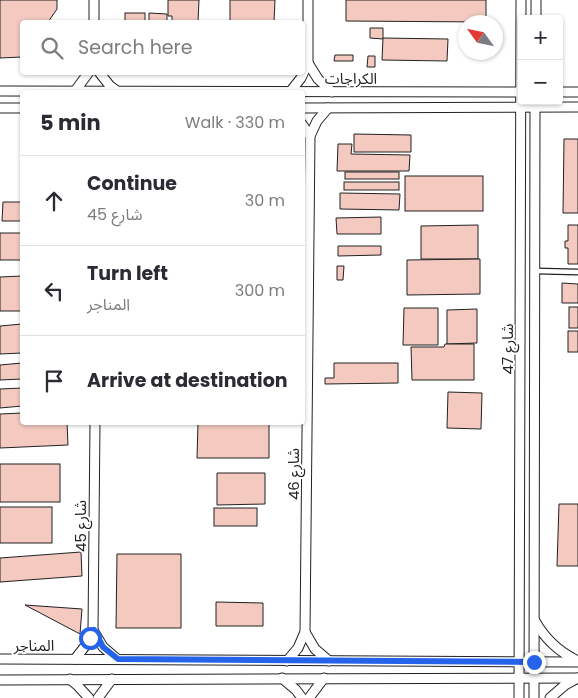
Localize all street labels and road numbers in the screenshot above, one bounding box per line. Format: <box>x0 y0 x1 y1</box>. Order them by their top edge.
street label: الكراجات <box>325 68 377 89</box>
street label: شارع 47 <box>497 323 520 374</box>
street label: شارع 46 <box>283 448 306 500</box>
street label: شارع 45 <box>70 500 93 552</box>
street label: المناجر <box>13 635 54 656</box>

